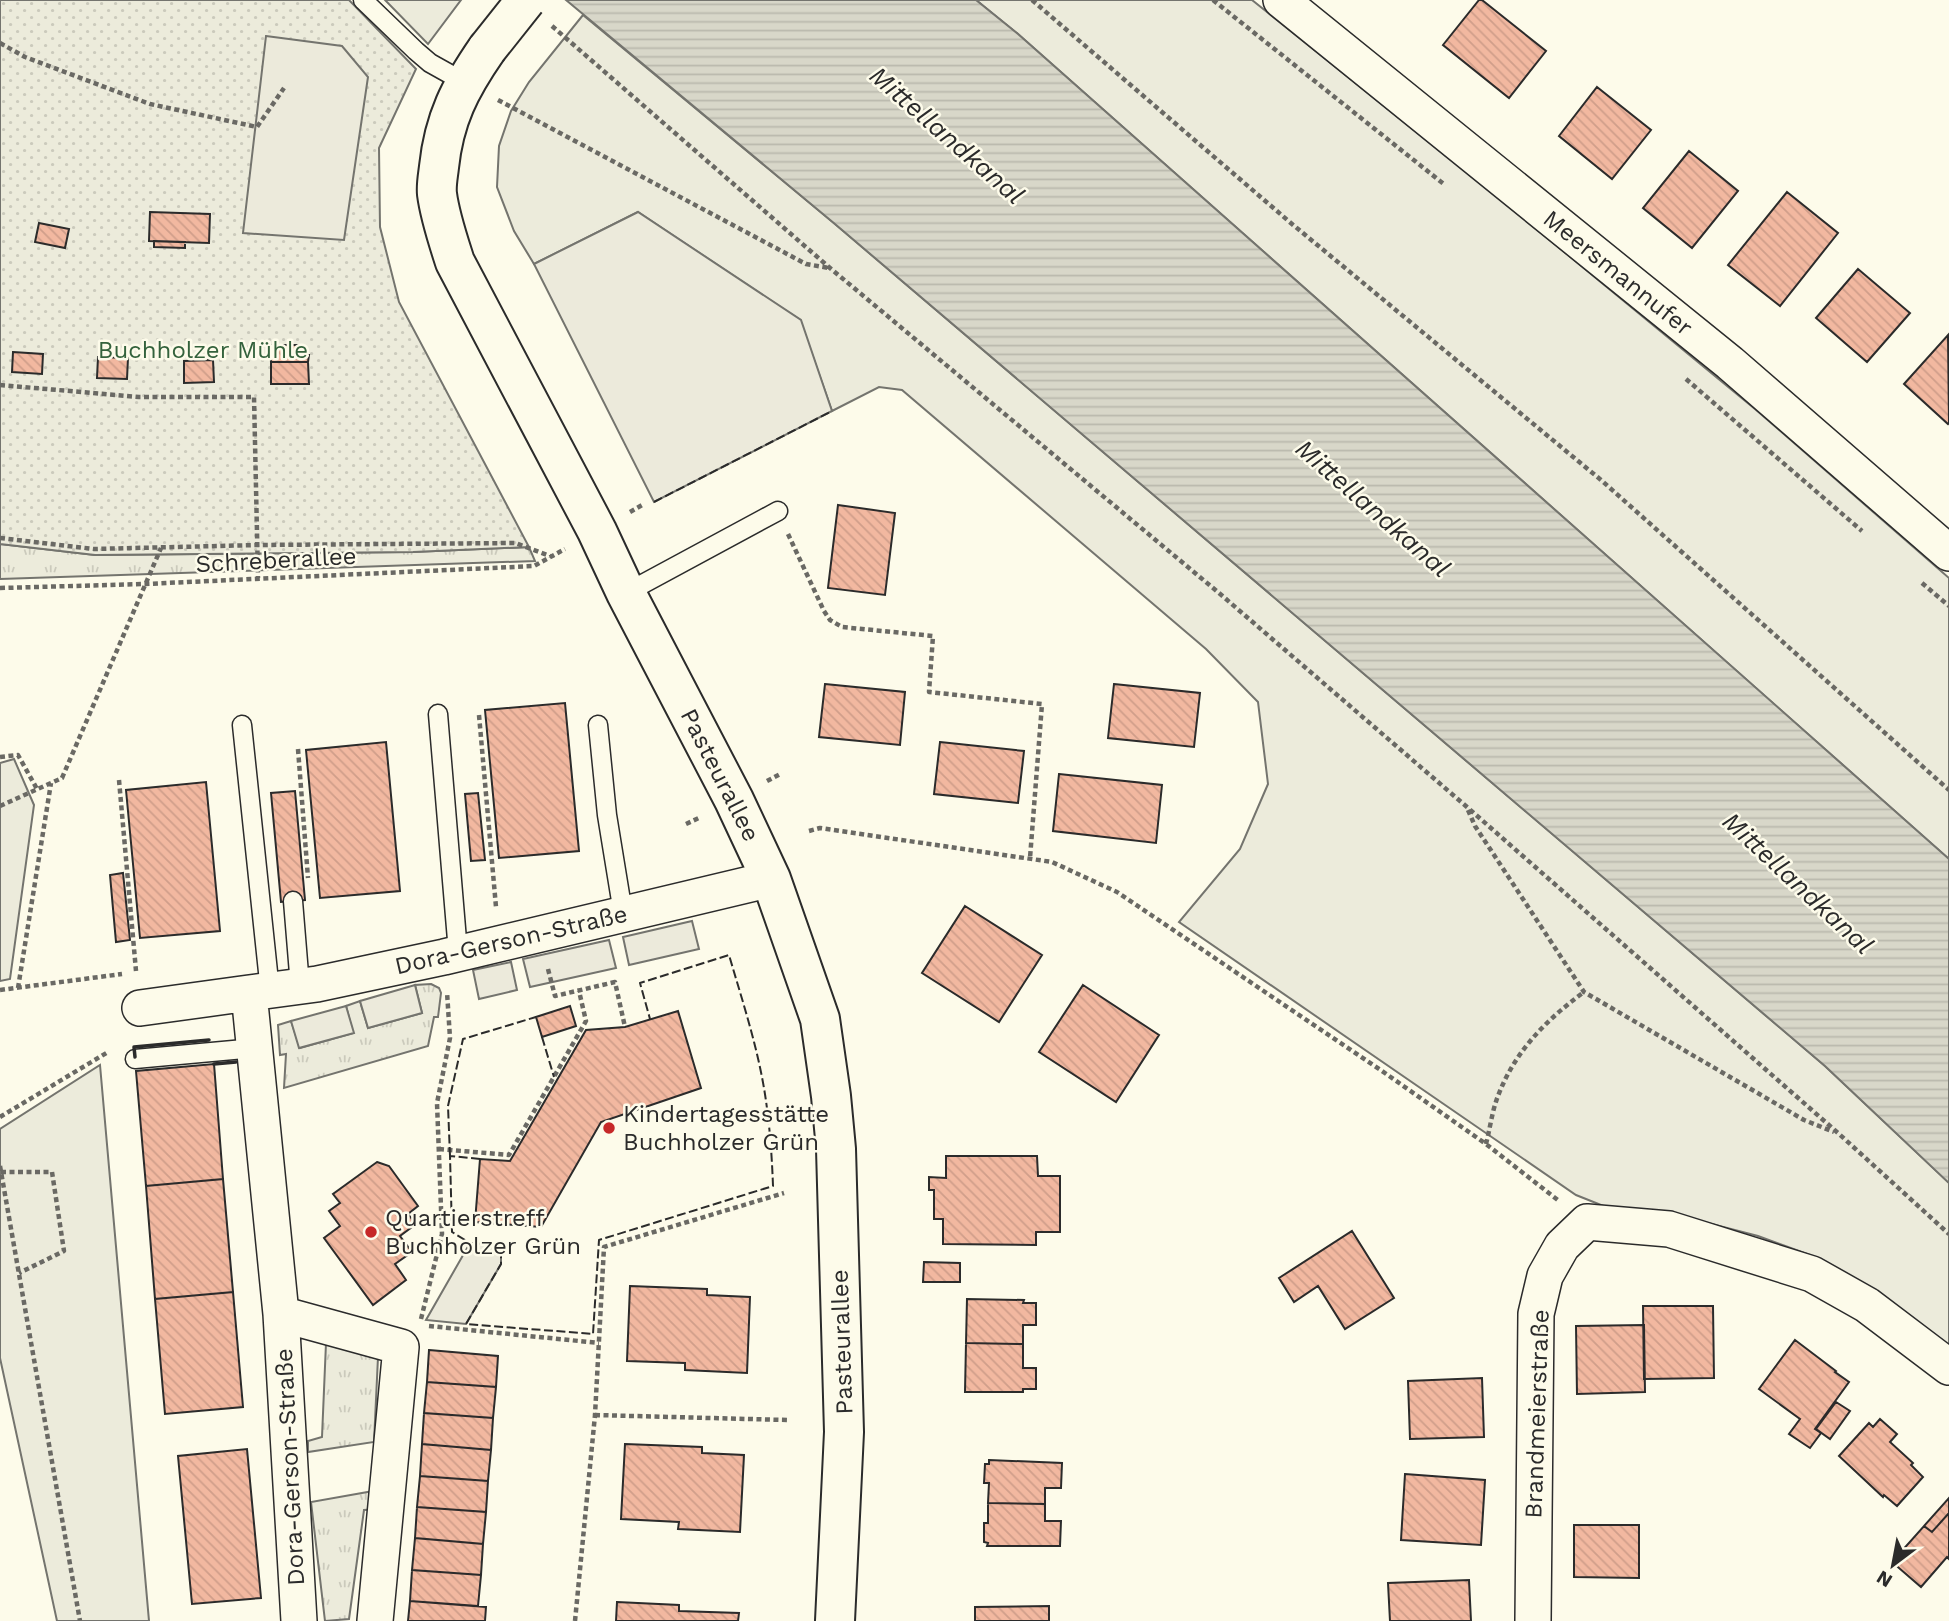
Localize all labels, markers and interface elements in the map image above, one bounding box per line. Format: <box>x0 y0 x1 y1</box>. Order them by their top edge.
water label: Mittellandkanal <box>864 60 1030 210</box>
street label: Meersmannufer <box>1538 204 1698 342</box>
park label: Buchholzer Mühle <box>98 336 308 364</box>
water label: Mittellandkanal <box>1290 433 1456 583</box>
street label: Schreberallee <box>195 542 357 578</box>
street label: Pasteurallee <box>675 704 765 846</box>
water label: Mittellandkanal <box>1717 806 1879 960</box>
street label: Dora-Gerson-Straße <box>392 900 630 980</box>
place label: Kindertagesstätte Buchholzer Grün <box>623 1100 829 1156</box>
marker: Kindertagesstätte Buchholzer Grün <box>601 1120 617 1136</box>
place label: Quartierstreff Buchholzer Grün <box>385 1204 581 1260</box>
marker: Quartierstreff Buchholzer Grün <box>363 1224 379 1240</box>
street label: Pasteurallee <box>825 1269 859 1415</box>
street label: Brandmeierstraße <box>1519 1309 1555 1519</box>
street label: Dora-Gerson-Straße <box>270 1348 310 1586</box>
north arrow <box>1858 1530 1928 1600</box>
text: N <box>1872 1566 1896 1592</box>

